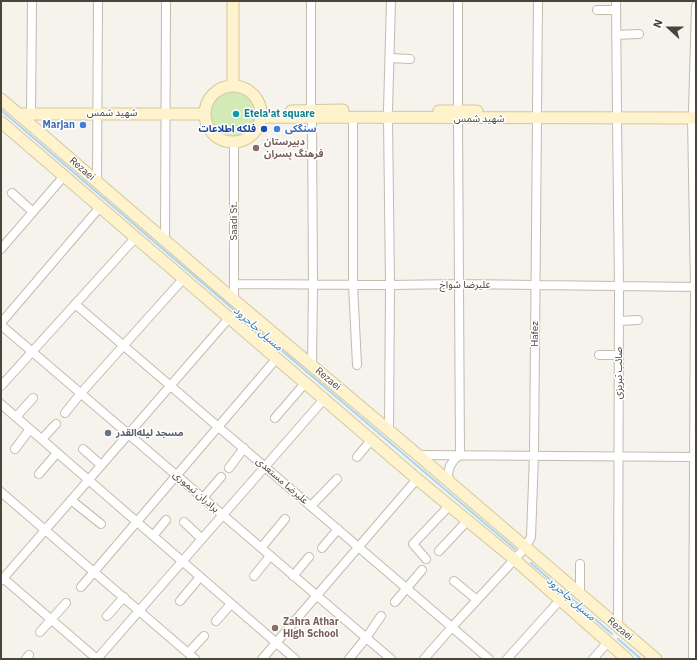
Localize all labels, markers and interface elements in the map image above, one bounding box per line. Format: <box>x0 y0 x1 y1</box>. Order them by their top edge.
north arrow <box>649 8 689 48</box>
text: N <box>650 17 666 30</box>
street label: شهید شمس <box>87 107 137 119</box>
place label: Etela'at square <box>244 108 315 120</box>
marker: Etela'at square <box>231 109 241 119</box>
street label: شهید شمس <box>454 113 504 125</box>
place label: Marjan <box>43 119 75 131</box>
marker: Marjan <box>78 120 88 130</box>
place label: فلکه اطلاعات <box>199 123 256 135</box>
place label: سنگکی <box>285 123 316 135</box>
marker: فلکه اطلاعات <box>259 124 269 134</box>
marker: سنگکی <box>272 124 282 134</box>
place label: دبیرستان فرهنگ پسران <box>264 136 323 160</box>
marker: دبیرستان فرهنگ پسران <box>251 143 261 153</box>
street label: Rezaei <box>67 155 97 183</box>
street label: Saadi St. <box>228 201 240 241</box>
street label: علیرضا شواخ <box>439 279 491 291</box>
water label: مسیل جاجرود <box>231 304 285 354</box>
street label: Hafez <box>529 321 541 347</box>
street label: صائب تبریزی <box>613 347 625 399</box>
street label: Rezaei <box>313 365 343 393</box>
place label: مسجد لیله‌القدر <box>116 427 183 439</box>
marker: مسجد لیله‌القدر <box>103 428 113 438</box>
street label: علیرضا مستعدی <box>253 455 311 507</box>
street label: برادران تیموری <box>171 469 221 515</box>
water label: مسیل جاجرود <box>544 574 598 624</box>
street label: Rezaei <box>605 615 635 643</box>
place label: Zahra Athar High School <box>283 616 339 640</box>
marker: Zahra Athar High School <box>270 623 280 633</box>

